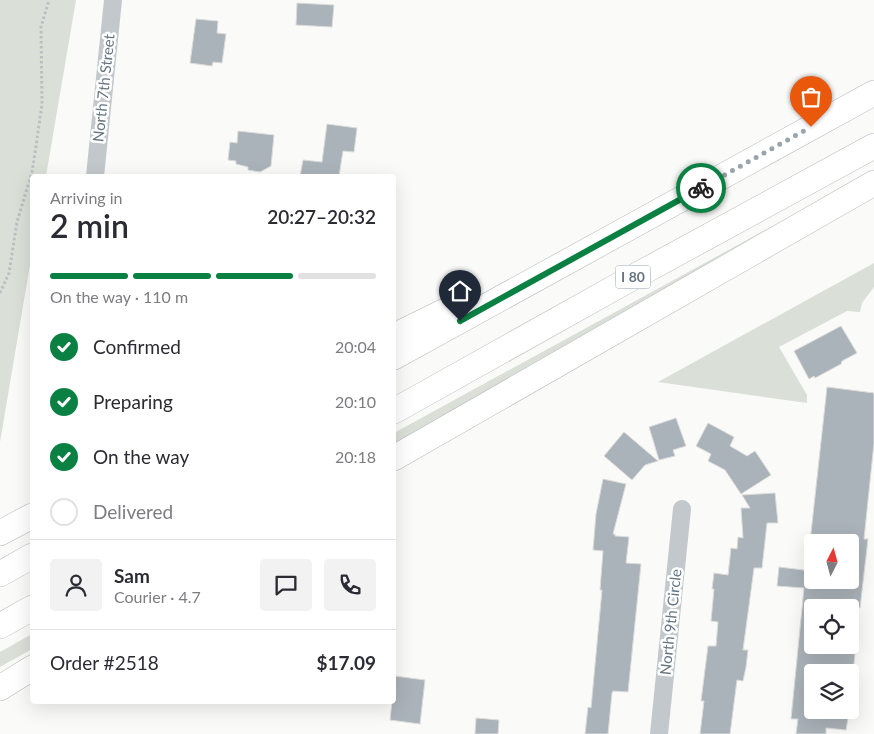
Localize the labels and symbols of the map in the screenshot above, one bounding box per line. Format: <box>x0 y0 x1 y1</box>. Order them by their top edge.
street label: North 7th Street <box>88 32 118 143</box>
pin <box>790 76 832 127</box>
courier <box>676 163 726 213</box>
road number: I 80 <box>616 266 650 288</box>
pin <box>439 270 481 321</box>
north arrow <box>804 534 859 589</box>
street label: North 9th Circle <box>655 568 685 676</box>

